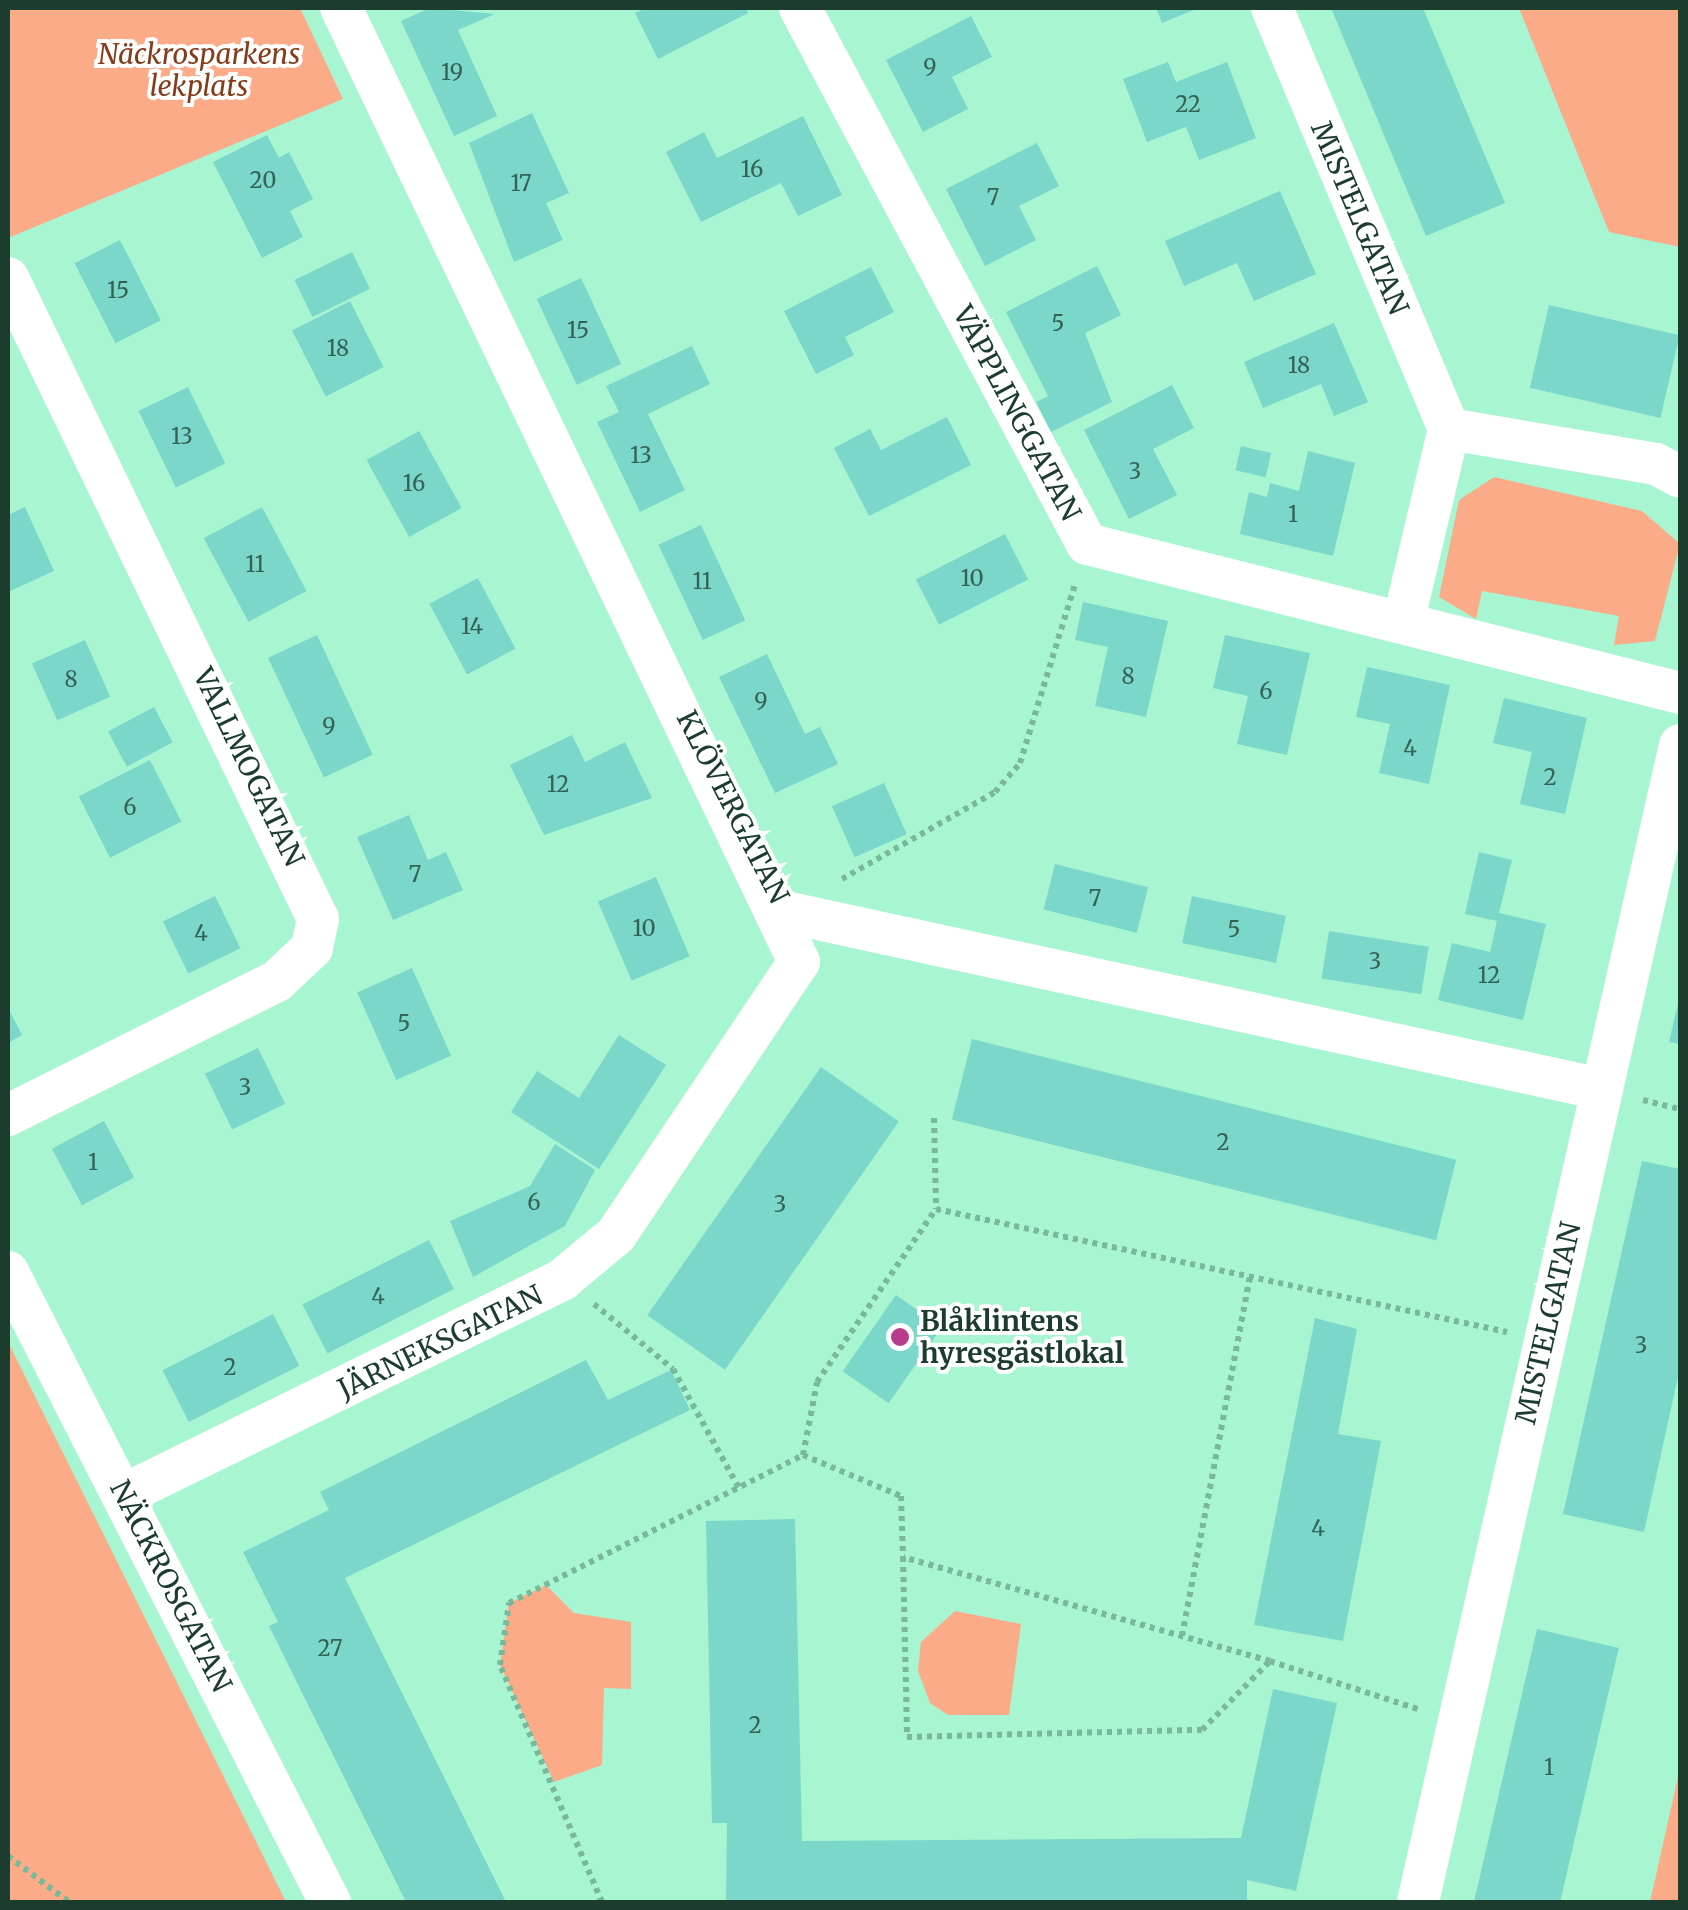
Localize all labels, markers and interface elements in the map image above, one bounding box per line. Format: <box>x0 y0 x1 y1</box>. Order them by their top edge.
park label: Näckrosparkens lekplats <box>98 37 300 103</box>
house number: 9 <box>923 55 937 81</box>
house number: 19 <box>441 60 463 86</box>
house number: 22 <box>1175 92 1201 118</box>
street label: MISTELGATAN <box>1304 116 1416 320</box>
house number: 16 <box>741 157 763 183</box>
house number: 20 <box>250 168 276 194</box>
house number: 17 <box>510 171 532 197</box>
house number: 7 <box>987 185 999 211</box>
house number: 15 <box>107 278 129 304</box>
street label: VÄPPLINGGATAN <box>946 300 1088 526</box>
house number: 5 <box>1052 311 1064 337</box>
house number: 15 <box>567 318 589 344</box>
house number: 18 <box>327 336 349 362</box>
house number: 18 <box>1288 353 1310 379</box>
house number: 13 <box>171 424 193 450</box>
house number: 13 <box>630 443 652 469</box>
house number: 3 <box>1129 459 1141 485</box>
house number: 16 <box>403 471 425 497</box>
house number: 1 <box>1288 502 1298 528</box>
house number: 11 <box>245 552 265 578</box>
house number: 10 <box>960 566 984 592</box>
house number: 11 <box>692 569 712 595</box>
house number: 14 <box>461 614 483 640</box>
street label: VALLMOGATAN <box>186 662 312 872</box>
house number: 8 <box>1121 664 1135 690</box>
house number: 8 <box>64 667 78 693</box>
house number: 6 <box>1259 679 1273 705</box>
house number: 9 <box>754 689 768 715</box>
street label: KLÖVERGATAN <box>670 705 796 909</box>
house number: 9 <box>322 714 336 740</box>
house number: 4 <box>1403 736 1417 762</box>
house number: 2 <box>1543 765 1557 791</box>
house number: 12 <box>547 772 569 798</box>
house number: 6 <box>123 795 137 821</box>
house number: 7 <box>409 862 421 888</box>
house number: 7 <box>1089 886 1101 912</box>
house number: 10 <box>632 916 656 942</box>
house number: 5 <box>1228 917 1240 943</box>
house number: 4 <box>194 921 208 947</box>
house number: 3 <box>1369 949 1381 975</box>
house number: 12 <box>1478 963 1500 989</box>
house number: 5 <box>398 1011 410 1037</box>
house number: 3 <box>239 1075 251 1101</box>
house number: 2 <box>1216 1130 1230 1156</box>
house number: 1 <box>88 1150 98 1176</box>
house number: 6 <box>527 1190 541 1216</box>
house number: 3 <box>774 1192 786 1218</box>
street label: MISTELGATAN <box>1508 1219 1588 1427</box>
street label: JÄRNEKSGATAN <box>332 1278 548 1406</box>
house number: 4 <box>371 1284 385 1310</box>
place label: Blåklintens hyresgästlokal <box>920 1304 1124 1370</box>
marker: Blåklintens hyresgästlokal <box>889 1326 911 1348</box>
house number: 3 <box>1635 1333 1647 1359</box>
house number: 2 <box>223 1355 237 1381</box>
street label: NÄCKROSGATAN <box>103 1475 239 1697</box>
house number: 4 <box>1311 1516 1325 1542</box>
house number: 27 <box>318 1636 342 1662</box>
house number: 2 <box>748 1713 762 1739</box>
house number: 1 <box>1544 1755 1554 1781</box>

